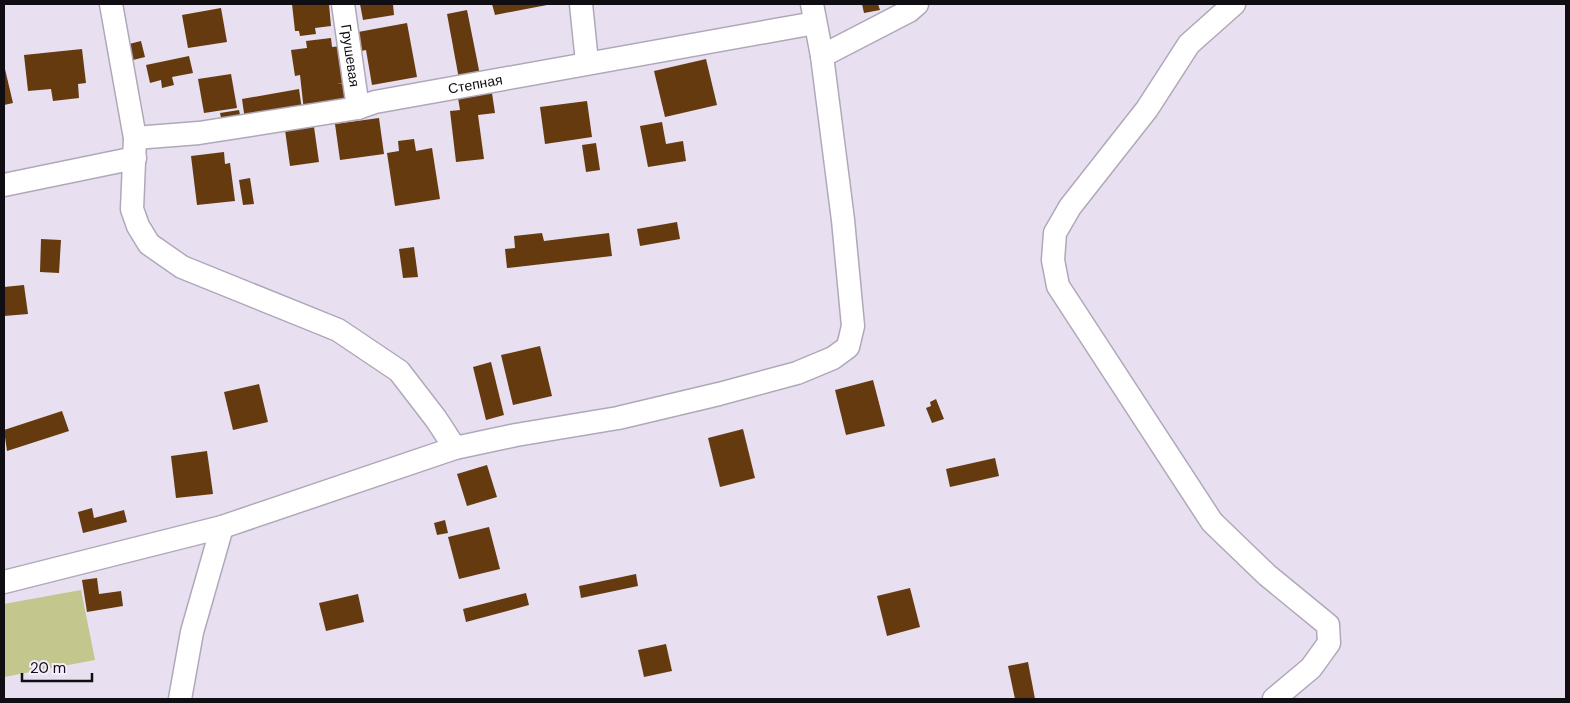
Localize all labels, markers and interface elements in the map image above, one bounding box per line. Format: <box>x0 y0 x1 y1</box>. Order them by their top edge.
street label: Грушевая <box>337 23 364 88</box>
street label: Степная <box>447 70 504 98</box>
scale bar <box>22 650 92 682</box>
text: 20 m <box>30 658 66 678</box>

